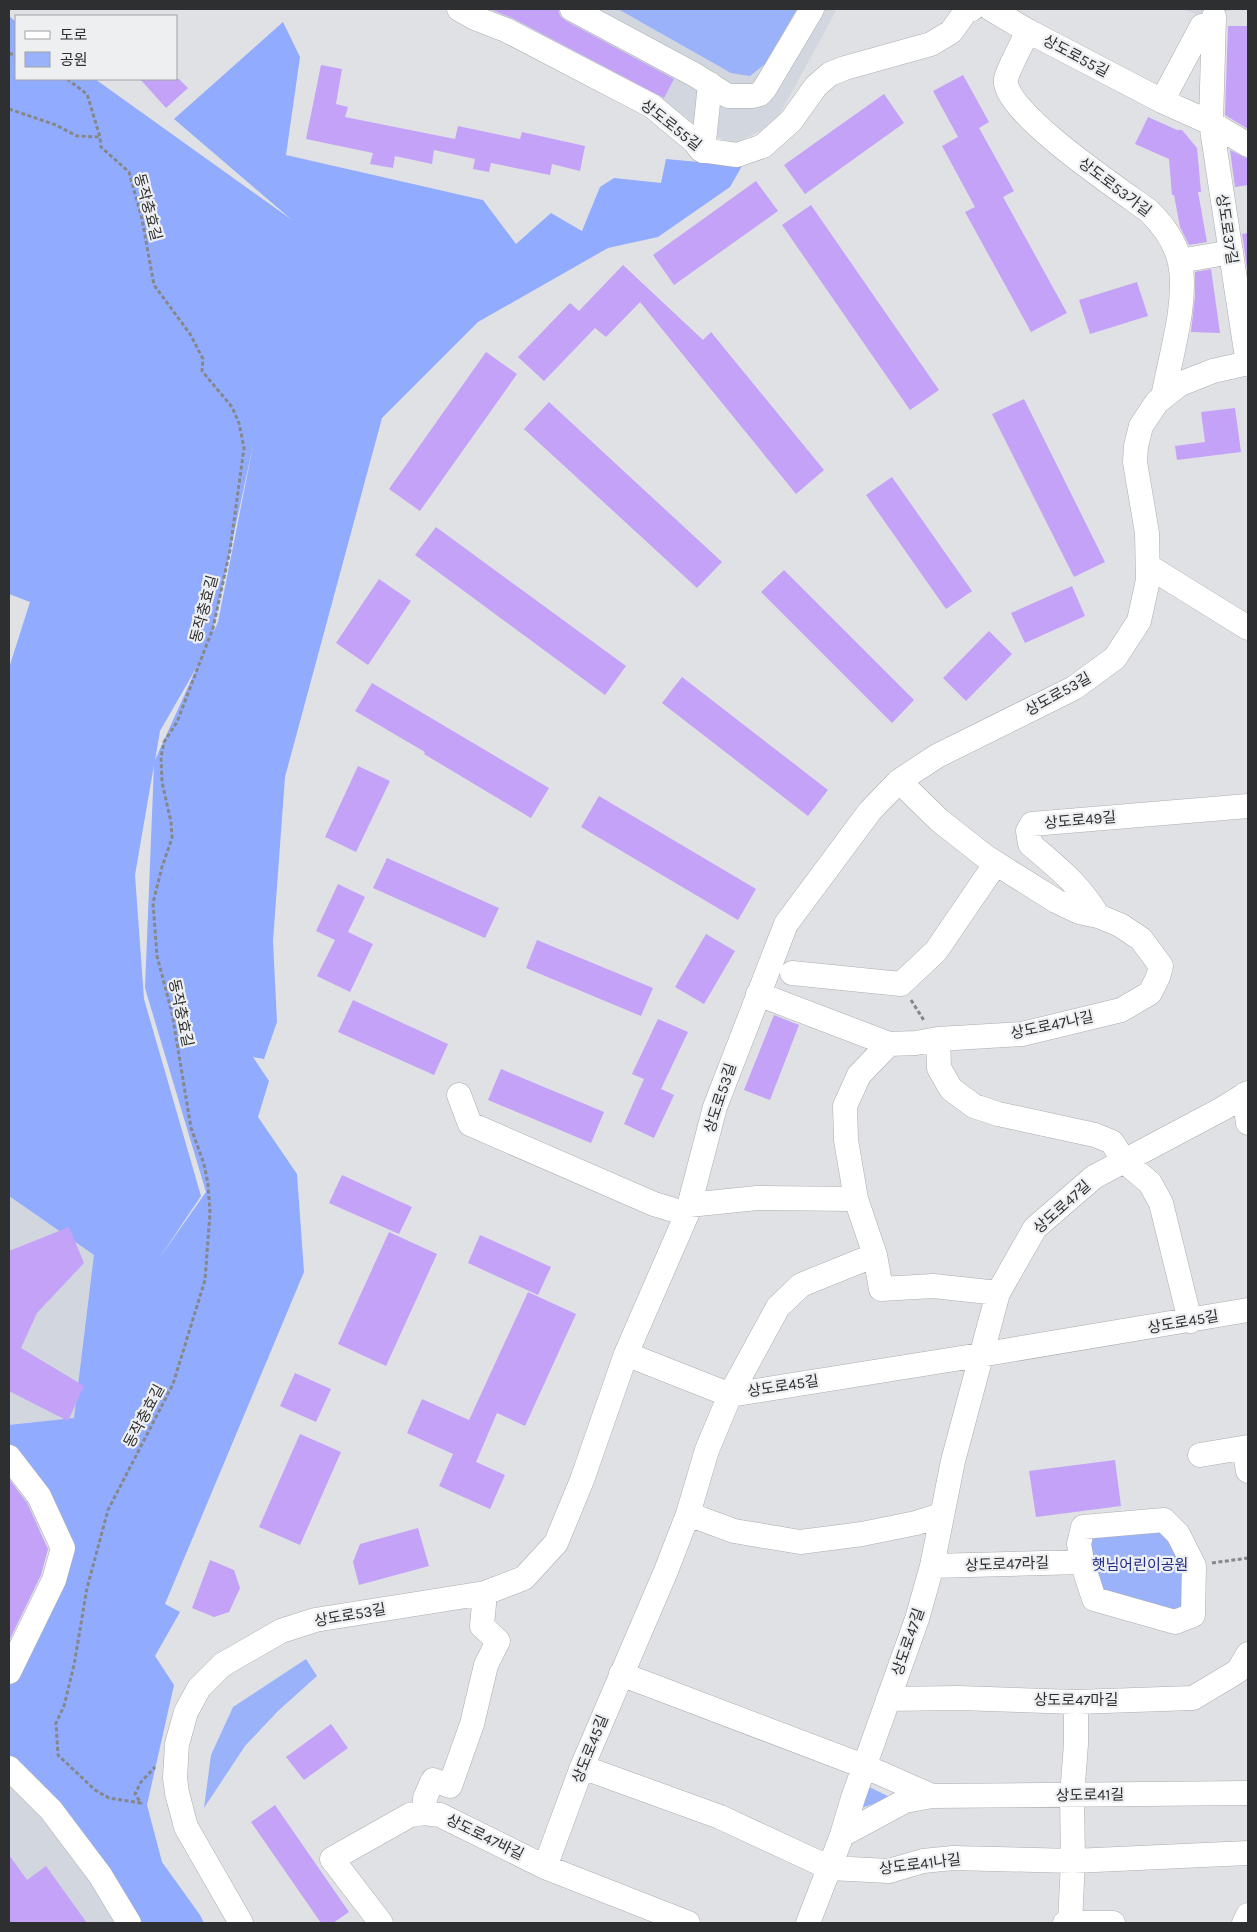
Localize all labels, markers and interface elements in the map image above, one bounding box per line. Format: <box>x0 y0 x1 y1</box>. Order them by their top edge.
legend <box>15 15 178 80</box>
text: 도로 <box>60 26 88 44</box>
street label: 상도로55길 <box>1040 31 1112 81</box>
text: 공원 <box>60 51 88 69</box>
street label: 상도로55길 <box>637 96 705 154</box>
street label: 상도로53가길 <box>1075 154 1155 220</box>
street label: 동작충효길 <box>130 171 166 243</box>
street label: 상도로37길 <box>1213 192 1241 266</box>
street label: 동작충효길 <box>186 573 222 645</box>
street label: 상도로53길 <box>1022 669 1094 719</box>
street label: 상도로49길 <box>1043 808 1117 832</box>
street label: 동작충효길 <box>165 977 197 1049</box>
street label: 상도로47나길 <box>1009 1007 1095 1043</box>
street label: 상도로53길 <box>700 1061 740 1135</box>
street label: 상도로47길 <box>1030 1177 1094 1237</box>
street label: 상도로45길 <box>1146 1307 1220 1337</box>
street label: 상도로45길 <box>746 1371 820 1401</box>
street label: 동작충효길 <box>120 1381 168 1451</box>
street label: 상도로47라길 <box>965 1554 1049 1574</box>
park label: 햇님어린이공원 <box>1092 1556 1188 1574</box>
street label: 상도로53길 <box>313 1600 387 1630</box>
street label: 상도로47길 <box>888 1606 928 1678</box>
street label: 상도로47마길 <box>1034 1691 1118 1709</box>
street label: 상도로45길 <box>568 1712 612 1786</box>
street label: 상도로41길 <box>1056 1785 1124 1805</box>
street label: 상도로47바길 <box>443 1810 527 1864</box>
street label: 상도로41나길 <box>878 1850 962 1878</box>

